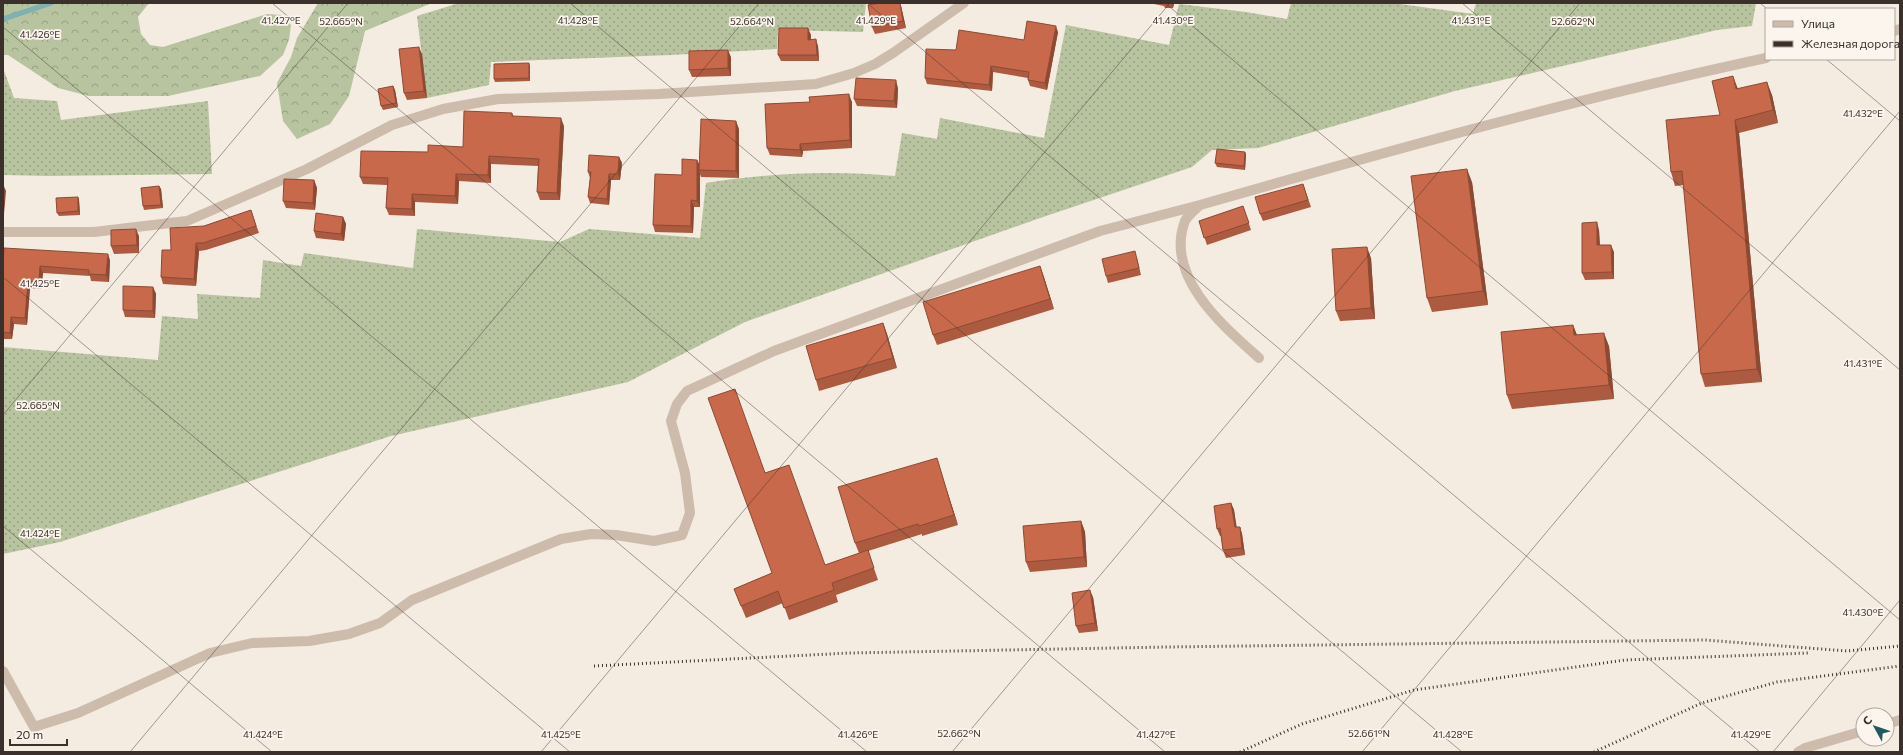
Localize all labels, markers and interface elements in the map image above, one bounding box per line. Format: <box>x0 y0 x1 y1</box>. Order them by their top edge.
legend <box>1765 8 1895 60</box>
text: 41.427°E <box>261 14 301 26</box>
text: 41.428°E <box>558 14 598 26</box>
text: 41.429°E <box>856 14 896 26</box>
text: 41.430°E <box>1152 14 1194 26</box>
text: 41.431°E <box>1452 14 1491 26</box>
text: 52.665°N <box>319 15 363 27</box>
text: 52.664°N <box>730 15 774 27</box>
text: 52.662°N <box>1551 15 1595 27</box>
text: Улица <box>1801 16 1835 30</box>
text: 41.426°E <box>20 28 60 40</box>
text: Железная дорога <box>1801 36 1900 50</box>
text: 41.432°E <box>1843 107 1883 119</box>
text: 41.425°E <box>20 277 60 289</box>
text: 41.431°E <box>1844 357 1883 369</box>
text: 52.665°N <box>16 399 60 411</box>
text: 41.424°E <box>20 527 60 539</box>
text: 41.430°E <box>1842 606 1884 618</box>
north arrow <box>1855 707 1895 747</box>
text: С <box>1860 713 1875 727</box>
scale bar <box>10 721 67 747</box>
text: 20 m <box>16 727 43 741</box>
text: 52.662°N <box>937 727 981 739</box>
text: 52.661°N <box>1348 727 1390 739</box>
text: 41.424°E <box>243 728 283 740</box>
text: 41.425°E <box>541 728 581 740</box>
text: 41.426°E <box>838 728 878 740</box>
text: 41.427°E <box>1136 728 1176 740</box>
text: 41.428°E <box>1433 728 1473 740</box>
text: 41.429°E <box>1731 728 1771 740</box>

